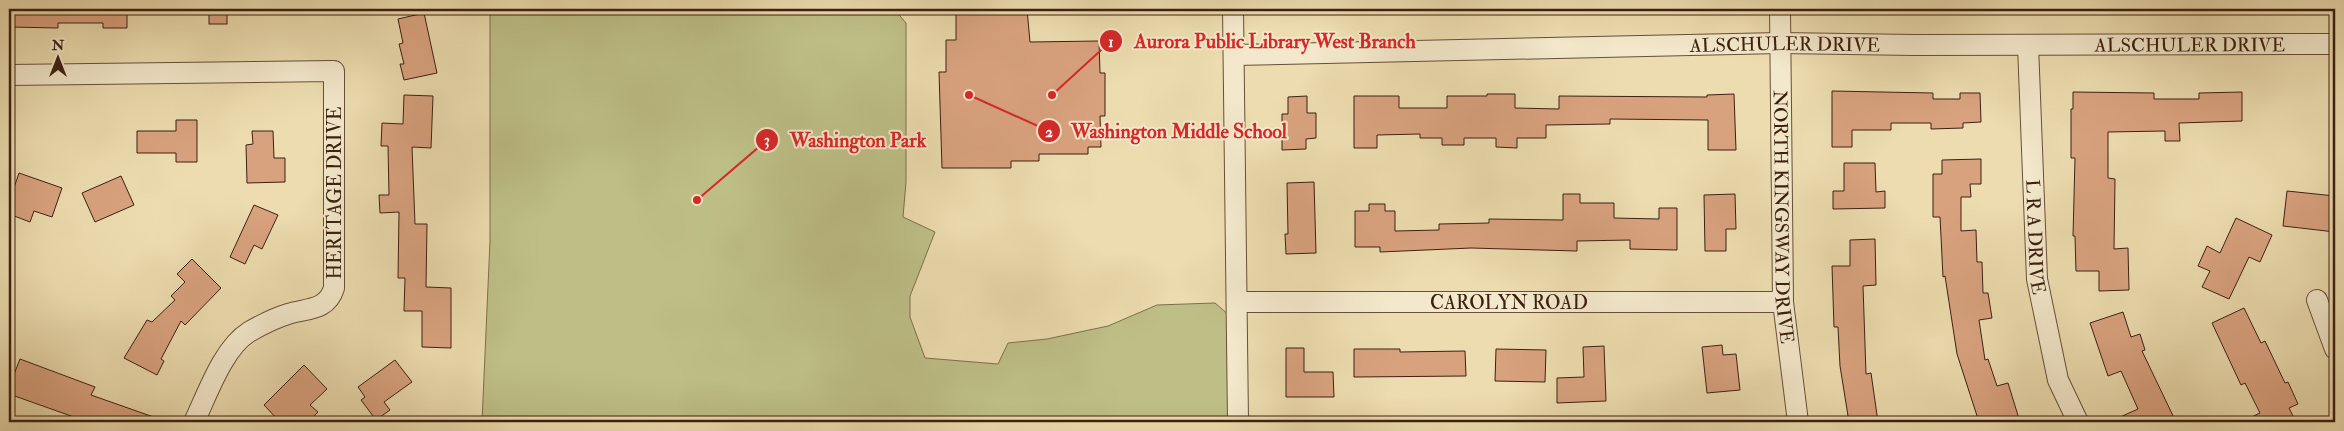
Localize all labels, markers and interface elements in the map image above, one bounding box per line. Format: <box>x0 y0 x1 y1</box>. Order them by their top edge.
callout: Aurora Public Library West Branch <box>1099 24 1425 59</box>
text: Aurora Public Library West Branch <box>1133 29 1416 55</box>
north arrow <box>32 32 82 82</box>
street label: ALSCHULER DRIVE <box>1688 32 1881 58</box>
text: 1 <box>1108 33 1114 52</box>
street label: ALSCHULER DRIVE <box>2094 33 2285 58</box>
text: N <box>51 37 65 54</box>
street label: NORTH KINGSWAY DRIVE <box>1768 90 1799 345</box>
street label: HERITAGE DRIVE <box>323 106 347 280</box>
callout: Washington Middle School <box>1036 114 1297 149</box>
text: Washington Middle School <box>1070 119 1288 145</box>
callout: Washington Park <box>754 122 936 157</box>
text: 2 <box>1045 123 1053 142</box>
text: Washington Park <box>789 128 927 154</box>
text: 3 <box>764 131 770 150</box>
street label: L R A DRIVE <box>2020 179 2051 297</box>
street label: CAROLYN ROAD <box>1430 291 1588 315</box>

